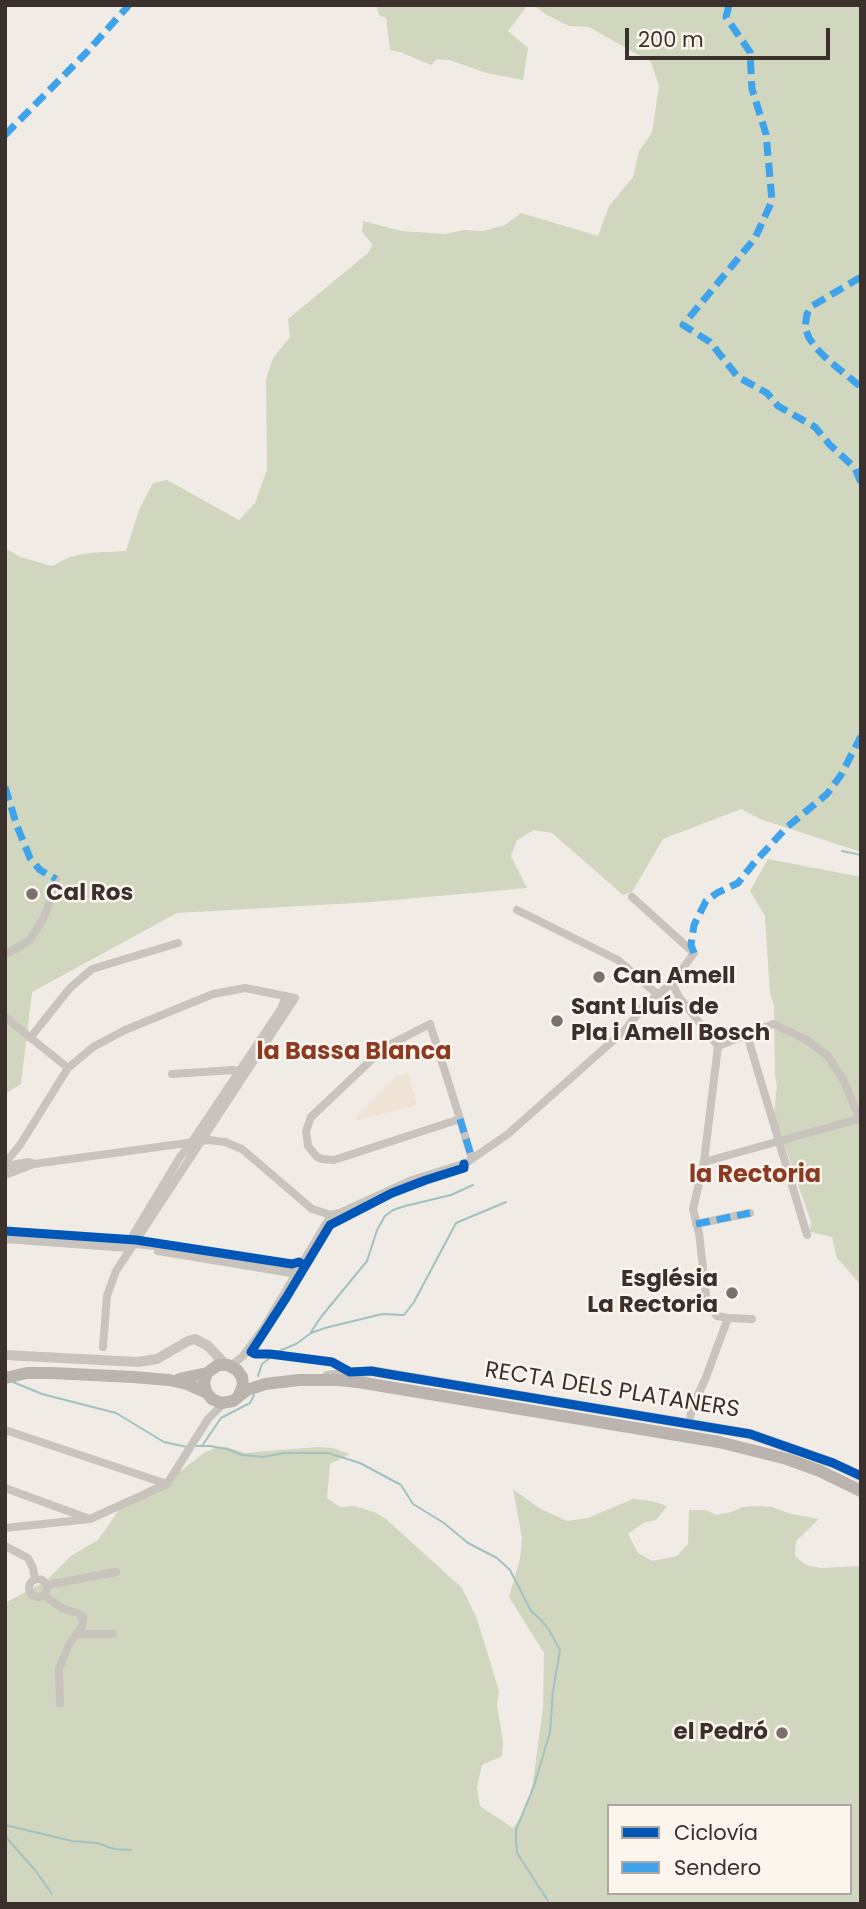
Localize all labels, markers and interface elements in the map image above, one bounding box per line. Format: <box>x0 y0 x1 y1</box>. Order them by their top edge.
scale bar <box>628 14 833 58</box>
text: 200 m <box>638 25 704 54</box>
place label: Cal Ros <box>46 880 133 908</box>
marker: Cal Ros <box>24 886 40 902</box>
place label: Can Amell <box>613 963 736 991</box>
marker: Can Amell <box>591 969 607 985</box>
place label: Sant Lluís de Pla i Amell Bosch <box>571 994 770 1048</box>
marker: Sant Lluís de Pla i Amell Bosch <box>549 1013 565 1029</box>
district label: la Bassa Blanca <box>257 1039 451 1067</box>
district label: la Rectoria <box>689 1162 821 1190</box>
place label: Església La Rectoria <box>587 1266 718 1320</box>
marker: Església La Rectoria <box>724 1285 740 1301</box>
street label: RECTA DELS PLATANERS <box>483 1357 741 1425</box>
place label: el Pedró <box>674 1719 768 1747</box>
marker: el Pedró <box>774 1725 790 1741</box>
legend <box>607 1804 852 1895</box>
text: Ciclovía <box>674 1818 758 1847</box>
text: Sendero <box>674 1853 761 1882</box>

